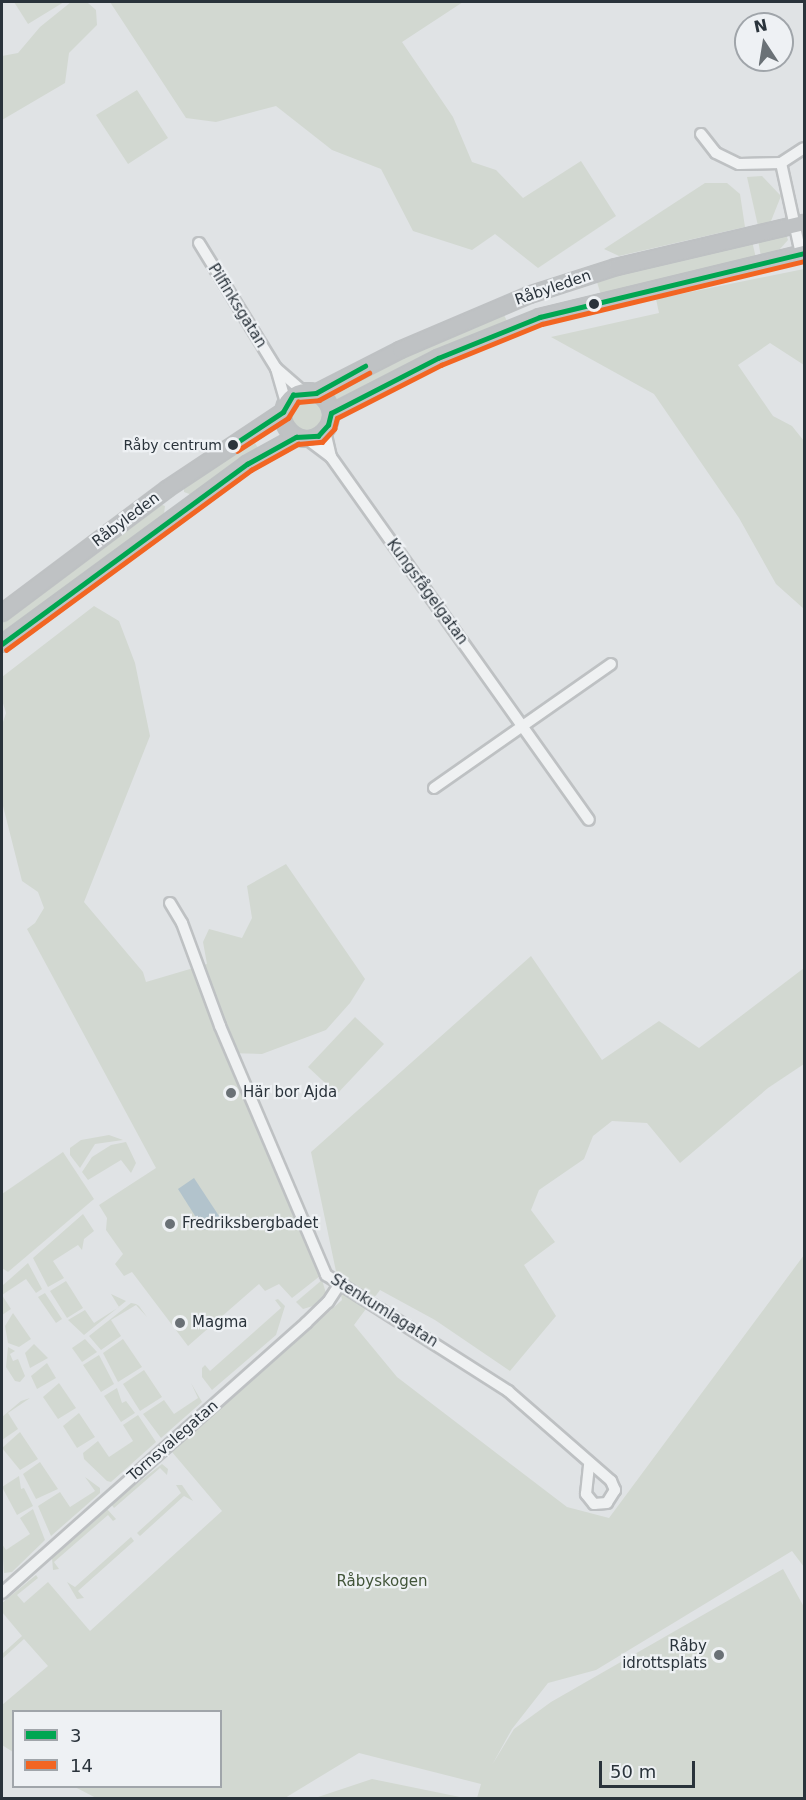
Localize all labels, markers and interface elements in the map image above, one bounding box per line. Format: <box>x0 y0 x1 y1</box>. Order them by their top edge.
north arrow <box>734 12 794 72</box>
text: N <box>752 15 769 37</box>
street label: Pilfinksgatan <box>204 261 270 351</box>
street label: Råbyleden <box>513 267 593 309</box>
unlabelled marker <box>588 298 600 310</box>
place label: Råby centrum <box>123 437 222 453</box>
marker: Råby centrum <box>227 439 239 451</box>
street label: Råbyleden <box>89 489 163 551</box>
street label: Kungsfågelgatan <box>383 536 471 648</box>
place label: Här bor Ajda <box>243 1084 337 1102</box>
marker: Här bor Ajda <box>224 1086 238 1100</box>
place label: Fredriksbergbadet <box>182 1215 318 1233</box>
marker: Fredriksbergbadet <box>163 1217 177 1231</box>
street label: Stenkumlagatan <box>327 1271 441 1351</box>
place label: Magma <box>192 1314 247 1332</box>
marker: Magma <box>173 1316 187 1330</box>
street label: Tornsvalegatan <box>124 1397 222 1485</box>
park label: Råbyskogen <box>336 1573 428 1591</box>
place label: Råby idrottsplats <box>622 1637 707 1672</box>
marker: Råby idrottsplats <box>712 1648 726 1662</box>
legend <box>12 1710 222 1788</box>
text: 3 <box>70 1725 81 1746</box>
scale bar <box>602 1749 698 1787</box>
text: 14 <box>70 1755 93 1776</box>
text: 50 m <box>610 1761 656 1782</box>

